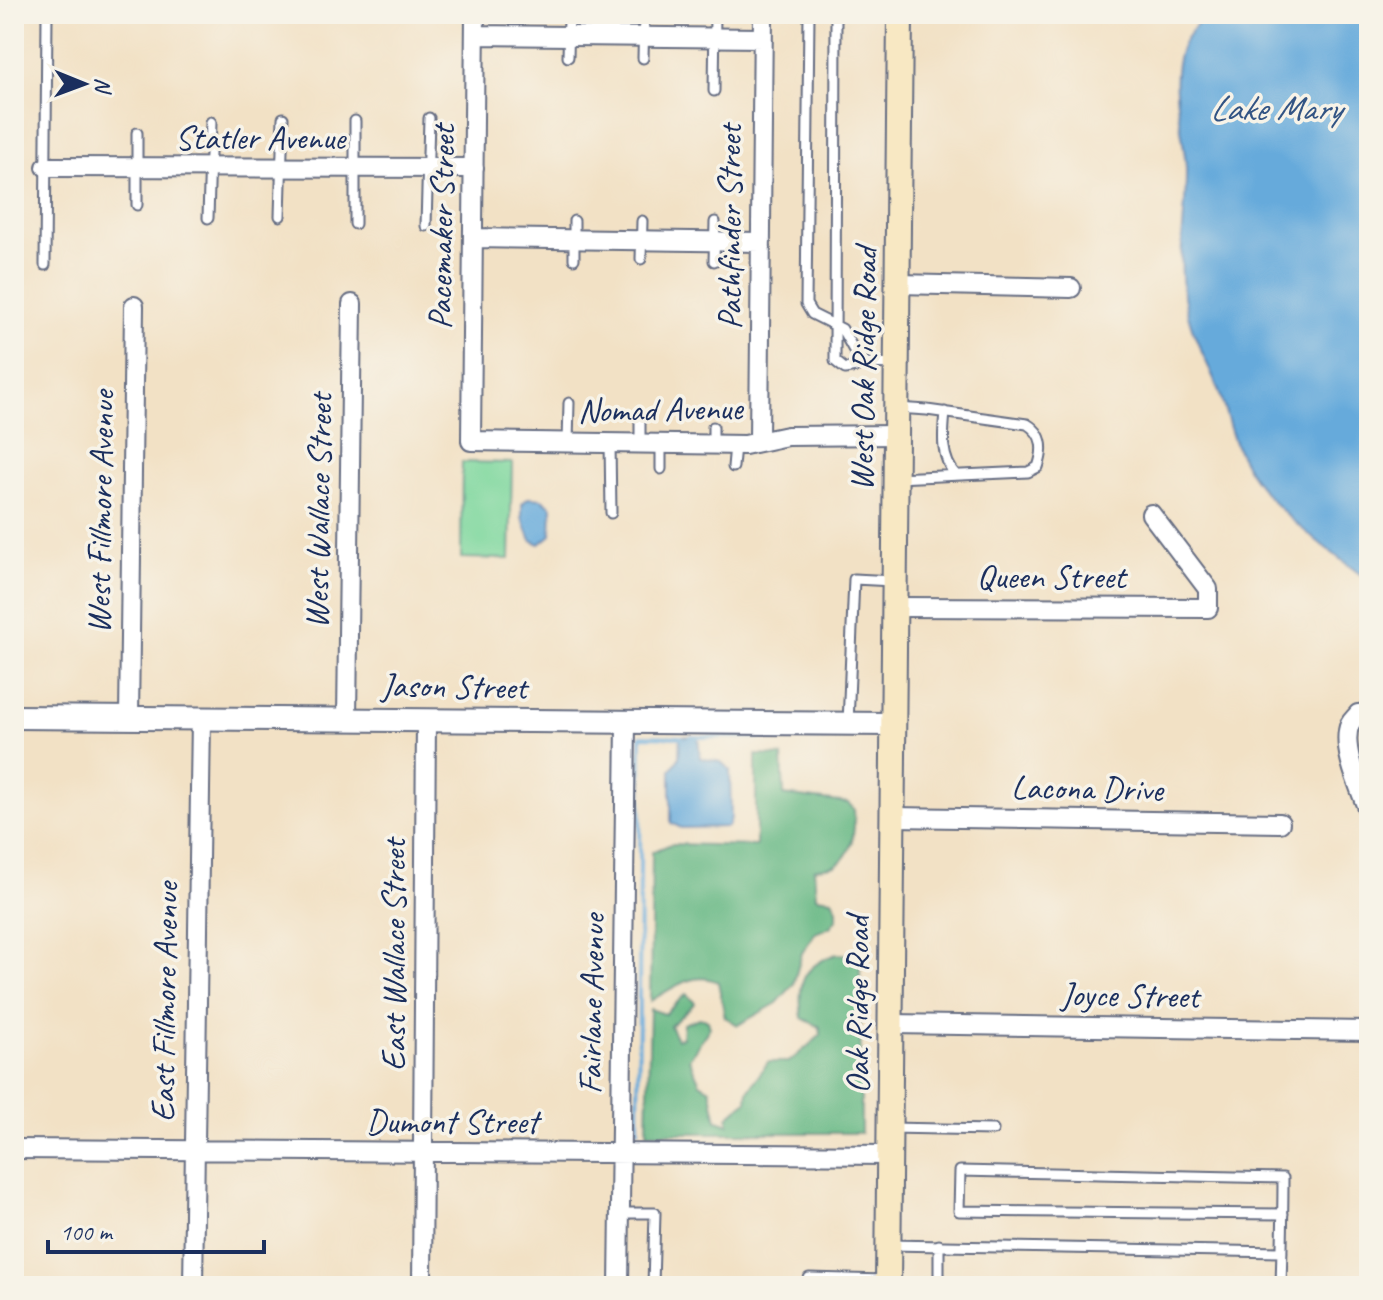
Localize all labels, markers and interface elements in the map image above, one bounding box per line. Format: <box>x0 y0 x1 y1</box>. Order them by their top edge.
north arrow <box>44 44 124 124</box>
text: N <box>89 77 117 95</box>
water label: Lake Mary <box>1210 85 1346 131</box>
street label: Statler Avenue <box>175 116 347 159</box>
street label: Pacemaker Street <box>418 121 464 330</box>
street label: Pathfinder Street <box>708 121 751 330</box>
street label: West Oak Ridge Road <box>839 242 887 491</box>
street label: Nomad Avenue <box>577 386 745 432</box>
street label: West Fillmore Avenue <box>76 387 124 634</box>
street label: West Wallace Street <box>294 389 342 629</box>
street label: Queen Street <box>977 555 1129 598</box>
street label: Jason Street <box>379 663 531 709</box>
street label: Lacona Drive <box>1011 765 1165 811</box>
street label: East Wallace Street <box>372 835 415 1071</box>
street label: East Fillmore Avenue <box>140 879 188 1122</box>
street label: Fairlane Avenue <box>568 911 614 1095</box>
street label: Oak Ridge Road <box>836 912 879 1094</box>
street label: Joyce Street <box>1059 972 1203 1018</box>
street label: Dumont Street <box>366 1100 543 1143</box>
scale bar <box>48 1204 264 1254</box>
text: 100 m <box>60 1217 114 1247</box>

